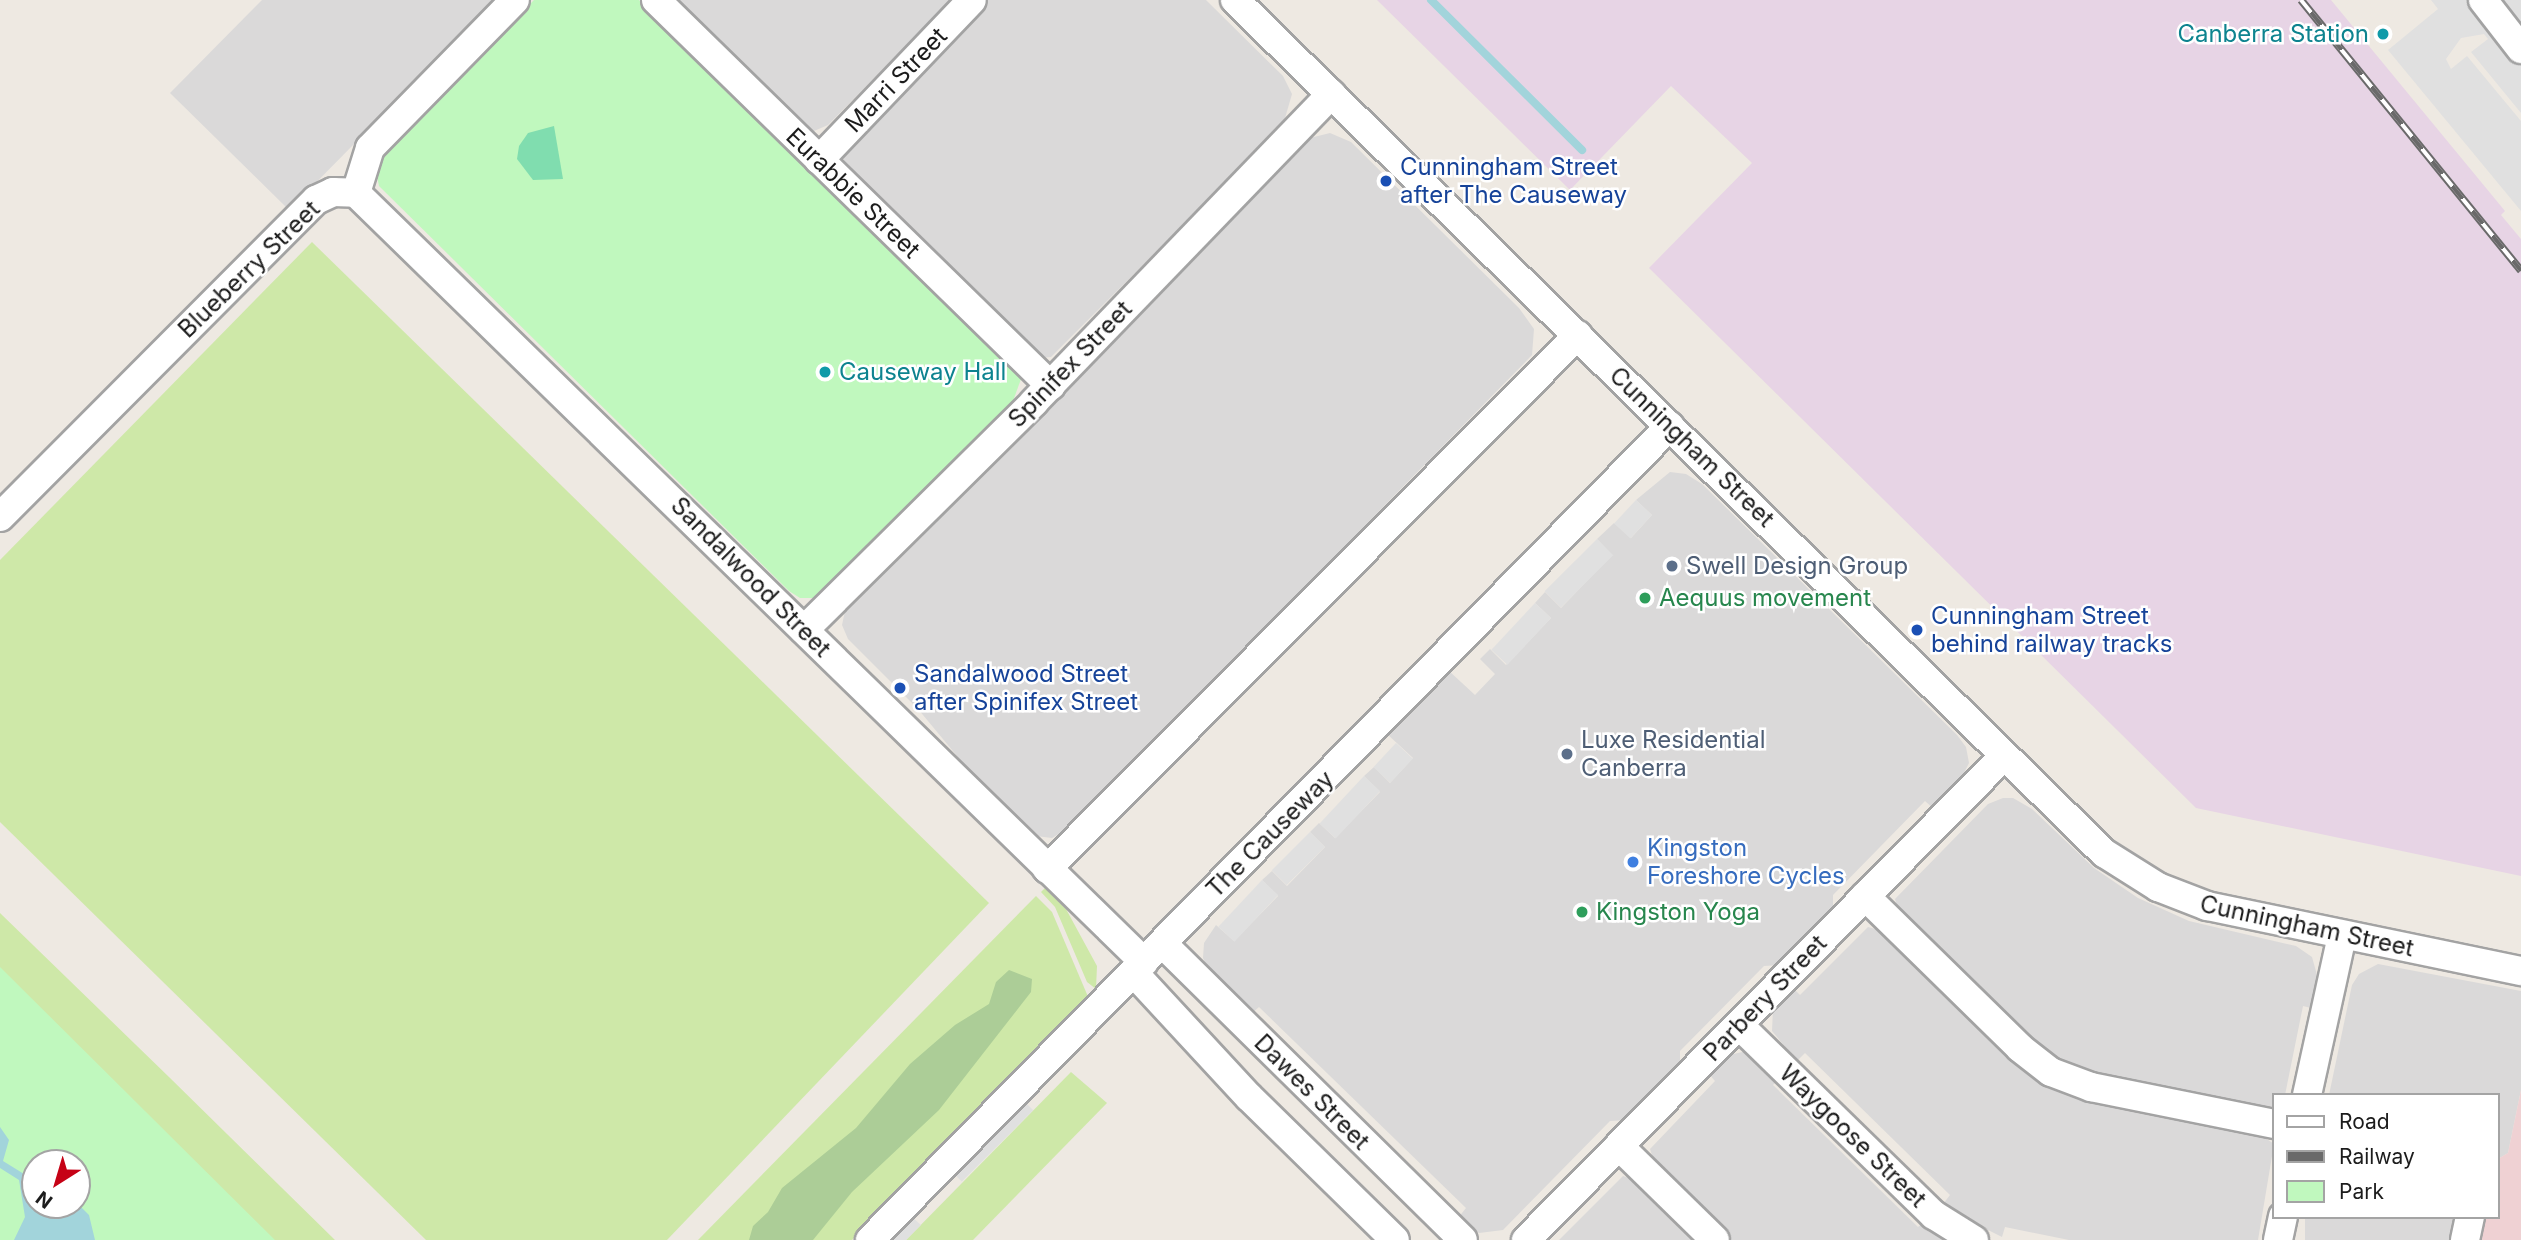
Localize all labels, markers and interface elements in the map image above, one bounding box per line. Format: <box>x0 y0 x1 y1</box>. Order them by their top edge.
place label: Canberra Station <box>2177 20 2369 48</box>
street label: Marri Street <box>839 22 953 138</box>
marker: Canberra Station <box>2375 26 2391 42</box>
street label: Eurabbie Street <box>780 122 926 264</box>
place label: Cunningham Street after The Causeway <box>1400 153 1627 209</box>
marker: Cunningham Street after The Causeway <box>1378 173 1394 189</box>
street label: Blueberry Street <box>172 194 326 344</box>
street label: Spinifex Street <box>1002 295 1138 433</box>
place label: Causeway Hall <box>839 358 1006 386</box>
street label: Cunningham Street <box>1604 361 1780 533</box>
marker: Causeway Hall <box>817 364 833 380</box>
street label: Sandalwood Street <box>665 491 837 663</box>
place label: Swell Design Group <box>1686 552 1908 580</box>
marker: Swell Design Group <box>1664 558 1680 574</box>
place label: Aequus movement <box>1659 584 1871 612</box>
marker: Aequus movement <box>1637 590 1653 606</box>
place label: Cunningham Street behind railway tracks <box>1931 602 2172 658</box>
marker: Cunningham Street behind railway tracks <box>1909 622 1925 638</box>
place label: Sandalwood Street after Spinifex Street <box>914 660 1138 716</box>
marker: Sandalwood Street after Spinifex Street <box>892 680 908 696</box>
place label: Luxe Residential Canberra <box>1581 726 1765 782</box>
marker: Luxe Residential Canberra <box>1559 746 1575 762</box>
street label: The Causeway <box>1200 764 1340 904</box>
place label: Kingston Foreshore Cycles <box>1647 834 1845 890</box>
marker: Kingston Foreshore Cycles <box>1625 854 1641 870</box>
street label: Cunningham Street <box>2197 889 2417 963</box>
place label: Kingston Yoga <box>1596 898 1760 926</box>
marker: Kingston Yoga <box>1574 904 1590 920</box>
street label: Parbery Street <box>1698 929 1832 1067</box>
street label: Dawes Street <box>1248 1028 1376 1156</box>
street label: Waygoose Street <box>1774 1059 1932 1213</box>
legend <box>2272 1093 2500 1219</box>
text: Road <box>2339 1109 2390 1134</box>
text: Railway <box>2339 1144 2415 1169</box>
north arrow <box>21 1149 91 1219</box>
text: Park <box>2339 1179 2384 1204</box>
text: N <box>32 1186 57 1213</box>

